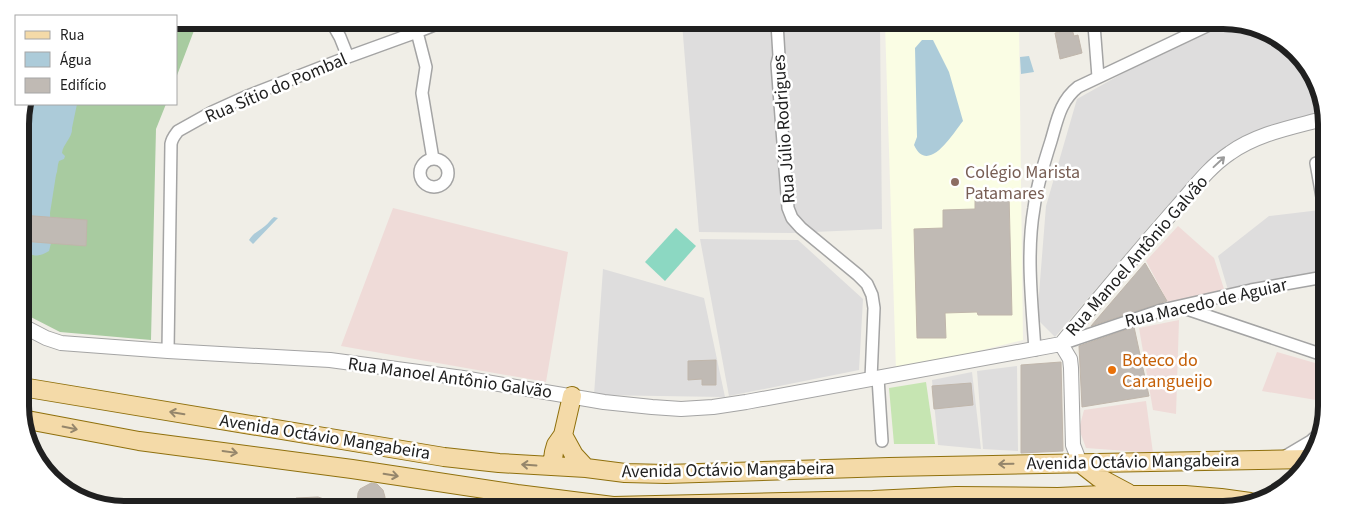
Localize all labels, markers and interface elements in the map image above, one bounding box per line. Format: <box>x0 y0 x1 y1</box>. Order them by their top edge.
legend <box>15 15 178 105</box>
text: Rua <box>60 25 84 46</box>
street label: Rua Sítio do Pombal <box>201 47 351 129</box>
text: Água <box>60 50 91 71</box>
street label: Rua Júlio Rodrigues <box>766 54 802 204</box>
text: Edifício <box>60 75 107 96</box>
one-way arrow <box>1213 156 1226 168</box>
place label: Colégio Marista Patamares <box>965 160 1080 206</box>
street label: Rua Manoel Antônio Galvão <box>1060 170 1214 342</box>
marker: Colégio Marista Patamares <box>949 176 961 188</box>
street label: Rua Macedo de Aguiar <box>1122 272 1290 334</box>
place label: Boteco do Carangueijo <box>1122 348 1213 394</box>
street label: Rua Manoel Antônio Galvão <box>346 351 554 405</box>
marker: Boteco do Carangueijo <box>1106 364 1118 376</box>
one-way arrow <box>169 407 185 417</box>
street label: Avenida Octávio Mangabeira <box>218 408 432 466</box>
one-way arrow <box>61 424 77 434</box>
one-way arrow <box>222 448 238 458</box>
street label: Avenida Octávio Mangabeira <box>1026 448 1240 476</box>
street label: Avenida Octávio Mangabeira <box>621 456 835 484</box>
one-way arrow <box>998 459 1014 469</box>
one-way arrow <box>521 460 537 469</box>
one-way arrow <box>383 470 399 480</box>

